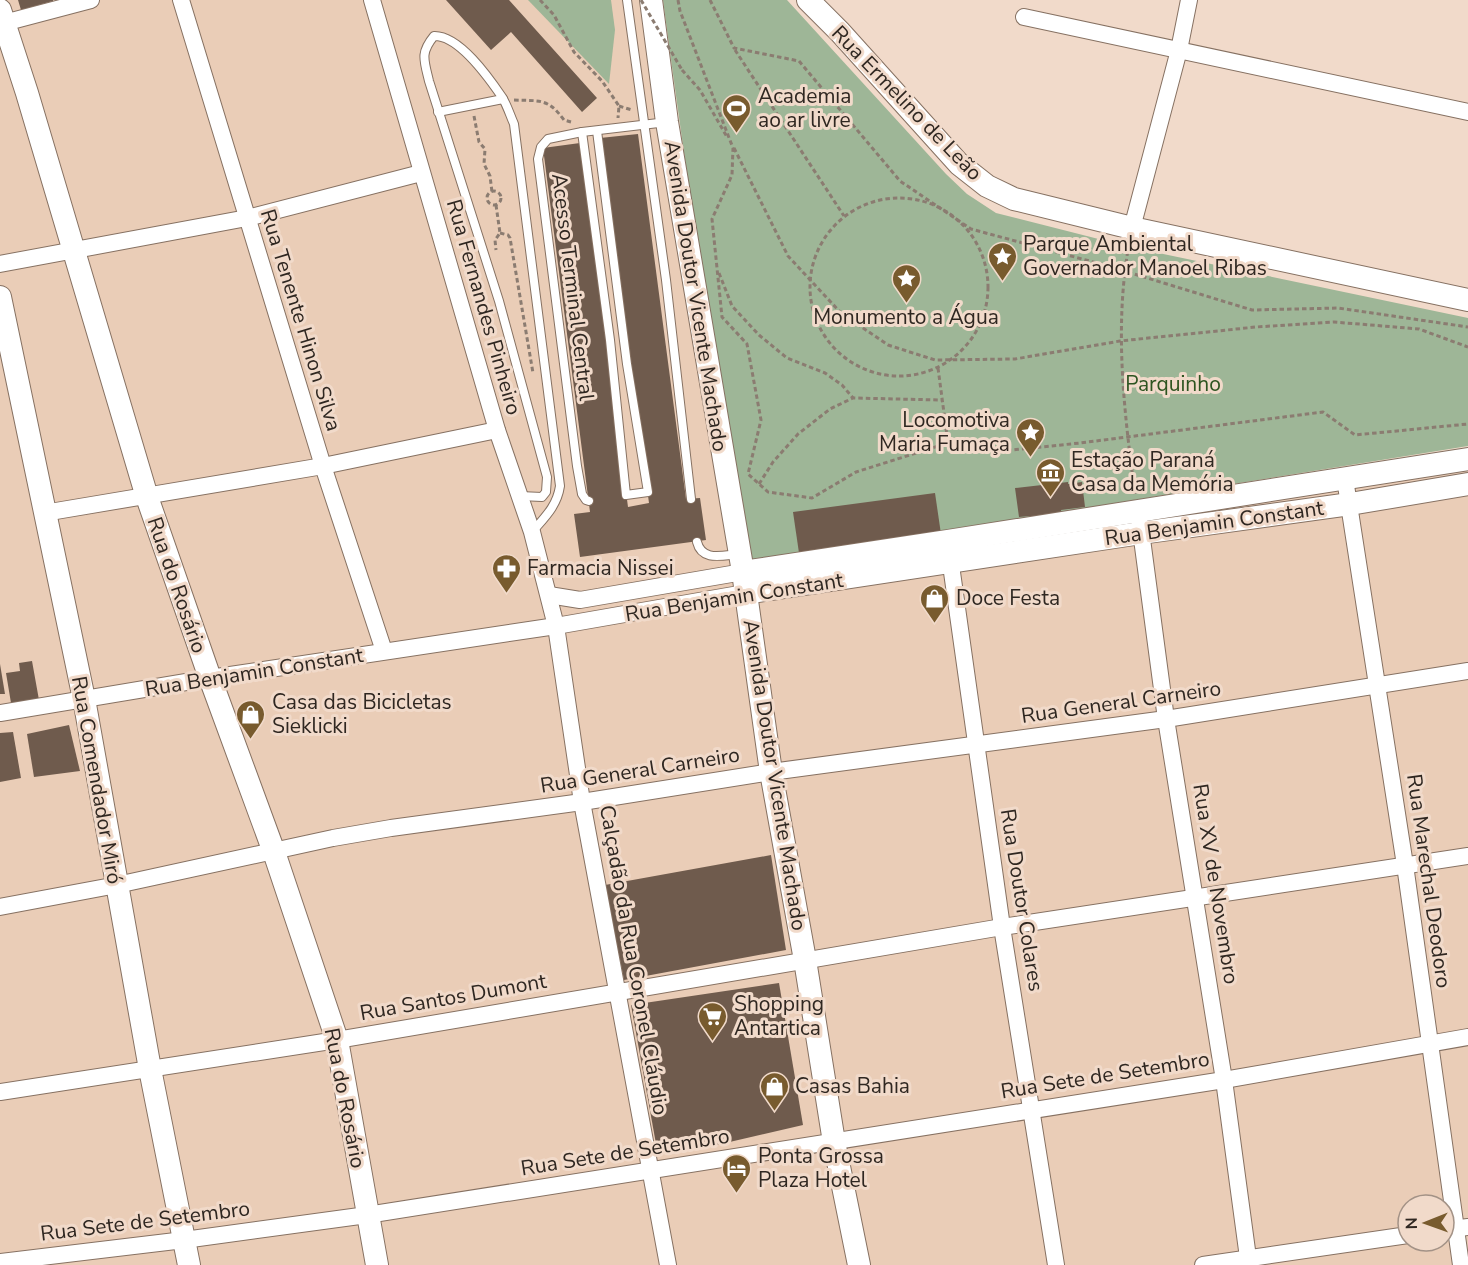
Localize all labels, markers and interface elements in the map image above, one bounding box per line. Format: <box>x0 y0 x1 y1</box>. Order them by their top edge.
street label: Rua Ermelino de Leão <box>826 19 988 187</box>
place label: Academia ao ar livre <box>758 82 851 134</box>
sports icon: Academia ao ar livre <box>721 92 753 134</box>
street label: Avenida Doutor Vicente Machado <box>658 138 734 454</box>
street label: Acesso Terminal Central <box>545 172 601 403</box>
street label: Rua Fernandes Pinheiro <box>440 196 528 418</box>
street label: Rua Tenente Hinon Silva <box>254 206 348 434</box>
place label: Parque Ambiental Governador Manoel Ribas <box>1023 230 1267 282</box>
place icon: Parque Ambiental Governador Manoel Ribas <box>986 240 1018 282</box>
place icon: Monumento a Água <box>890 262 922 304</box>
place label: Monumento a Água <box>813 303 999 331</box>
park label: Parquinho <box>1125 370 1221 398</box>
place label: Locomotiva Maria Fumaça <box>879 406 1010 458</box>
place icon: Locomotiva Maria Fumaça <box>1015 416 1047 458</box>
place label: Estação Paraná Casa da Memória <box>1071 446 1234 498</box>
museum icon: Estação Paraná Casa da Memória <box>1034 456 1066 498</box>
street label: Rua Benjamin Constant <box>1103 494 1326 552</box>
street label: Rua do Rosário <box>141 513 213 657</box>
pharmacy icon: Farmacia Nissei <box>490 552 522 594</box>
place label: Farmacia Nissei <box>527 554 674 582</box>
street label: Rua Benjamin Constant <box>623 566 846 628</box>
shop icon: Doce Festa <box>919 582 951 624</box>
place label: Doce Festa <box>956 584 1060 612</box>
street label: Avenida Doutor Vicente Machado <box>737 617 813 933</box>
street label: Rua Benjamin Constant <box>143 641 366 703</box>
street label: Rua Comendador Miró <box>65 674 129 886</box>
street label: Rua General Carneiro <box>1019 674 1223 730</box>
place label: Casa das Bicicletas Sieklicki <box>272 688 452 740</box>
shop icon: Casa das Bicicletas Sieklicki <box>235 698 267 740</box>
street label: Rua General Carneiro <box>538 740 742 800</box>
street label: Rua Marechal Deodoro <box>1400 772 1458 990</box>
street label: Rua XV de Novembro <box>1186 782 1246 986</box>
street label: Calçadão da Rua Coronel Cláudio <box>593 803 675 1117</box>
street label: Rua Doutor Colares <box>994 807 1050 993</box>
street label: Rua Santos Dumont <box>357 967 549 1027</box>
place label: Shopping Antartica <box>734 990 824 1042</box>
supermarket icon: Shopping Antartica <box>697 1000 729 1042</box>
street label: Rua do Rosário <box>318 1025 372 1171</box>
street label: Rua Sete de Setembro <box>999 1045 1211 1105</box>
shop icon: Casas Bahia <box>758 1070 790 1112</box>
place label: Casas Bahia <box>795 1072 910 1100</box>
street label: Rua Sete de Setembro <box>519 1122 731 1182</box>
place label: Ponta Grossa Plaza Hotel <box>758 1142 884 1194</box>
hotel icon: Ponta Grossa Plaza Hotel <box>721 1152 753 1194</box>
north arrow <box>1396 1193 1456 1253</box>
street label: Rua Sete de Setembro <box>39 1194 251 1248</box>
text: N <box>1401 1217 1423 1229</box>

